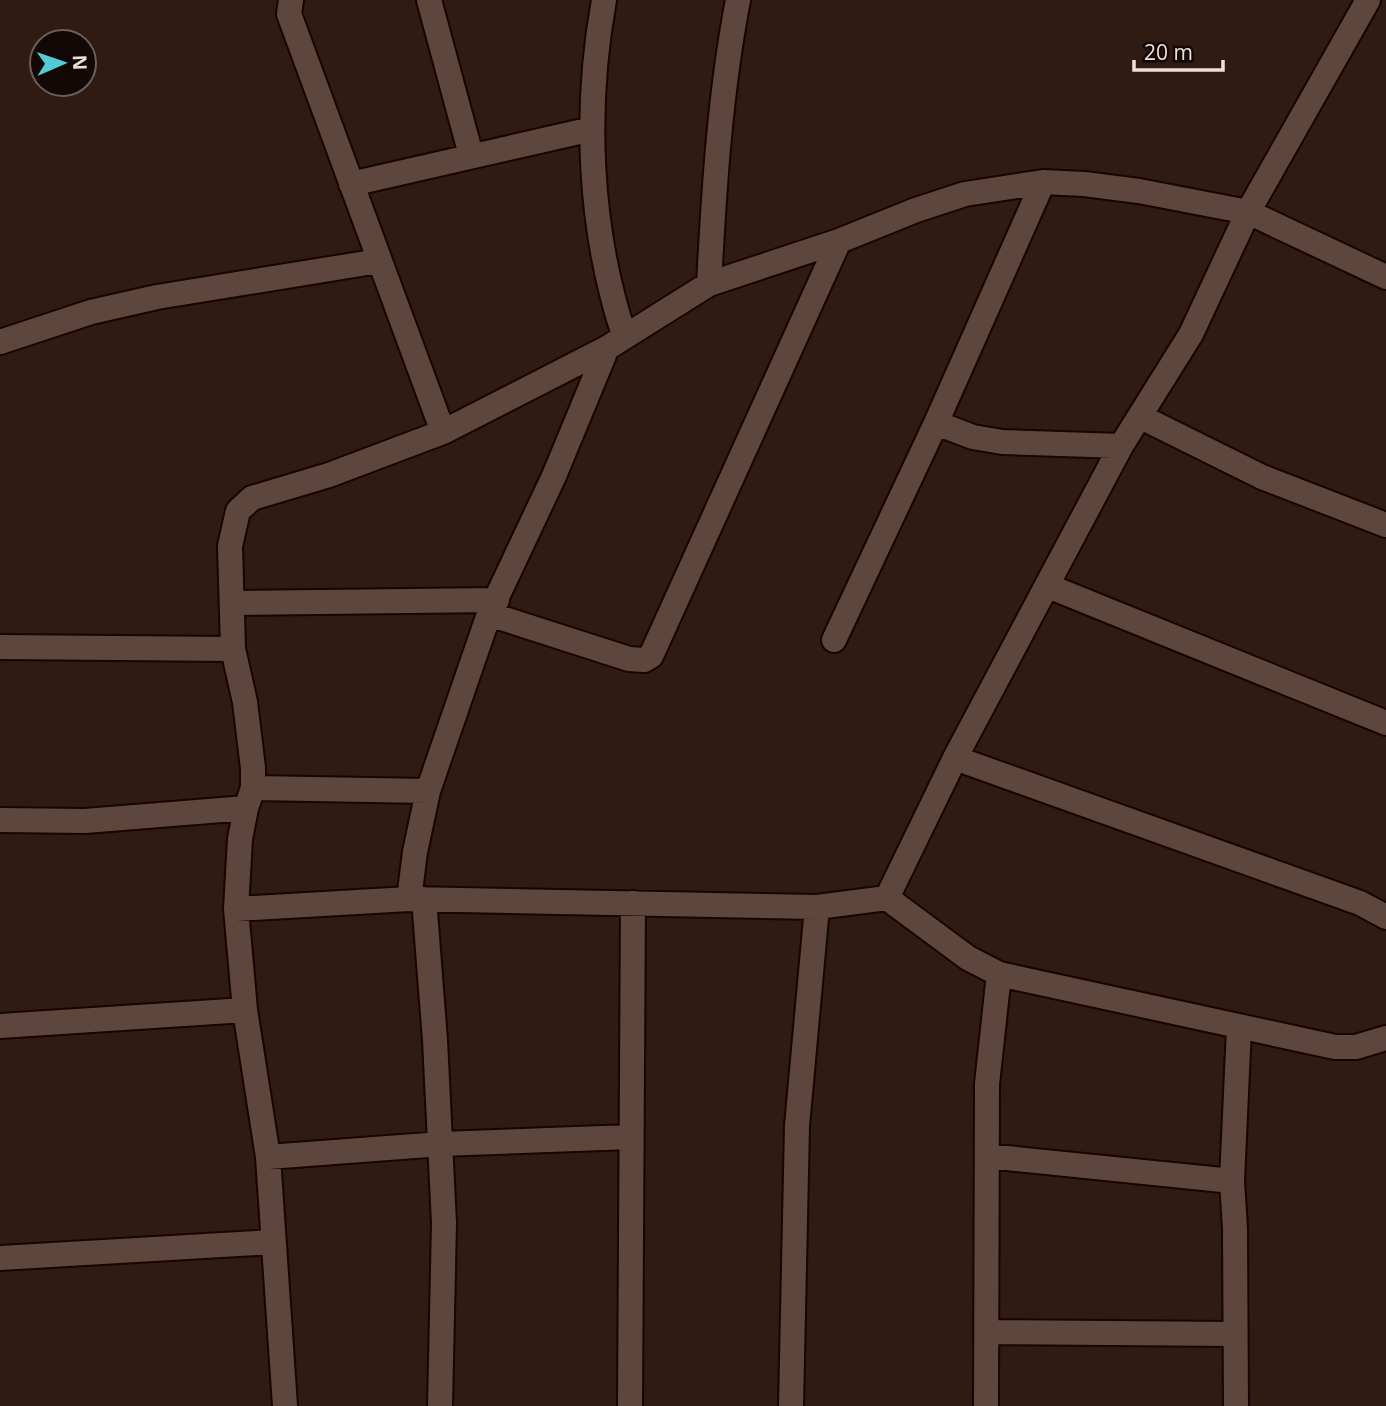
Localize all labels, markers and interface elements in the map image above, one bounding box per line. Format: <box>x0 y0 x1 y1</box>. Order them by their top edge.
north arrow <box>28 28 98 98</box>
scale bar <box>1134 28 1223 72</box>
text: 20 m <box>1144 38 1193 66</box>
text: N <box>67 54 93 71</box>

